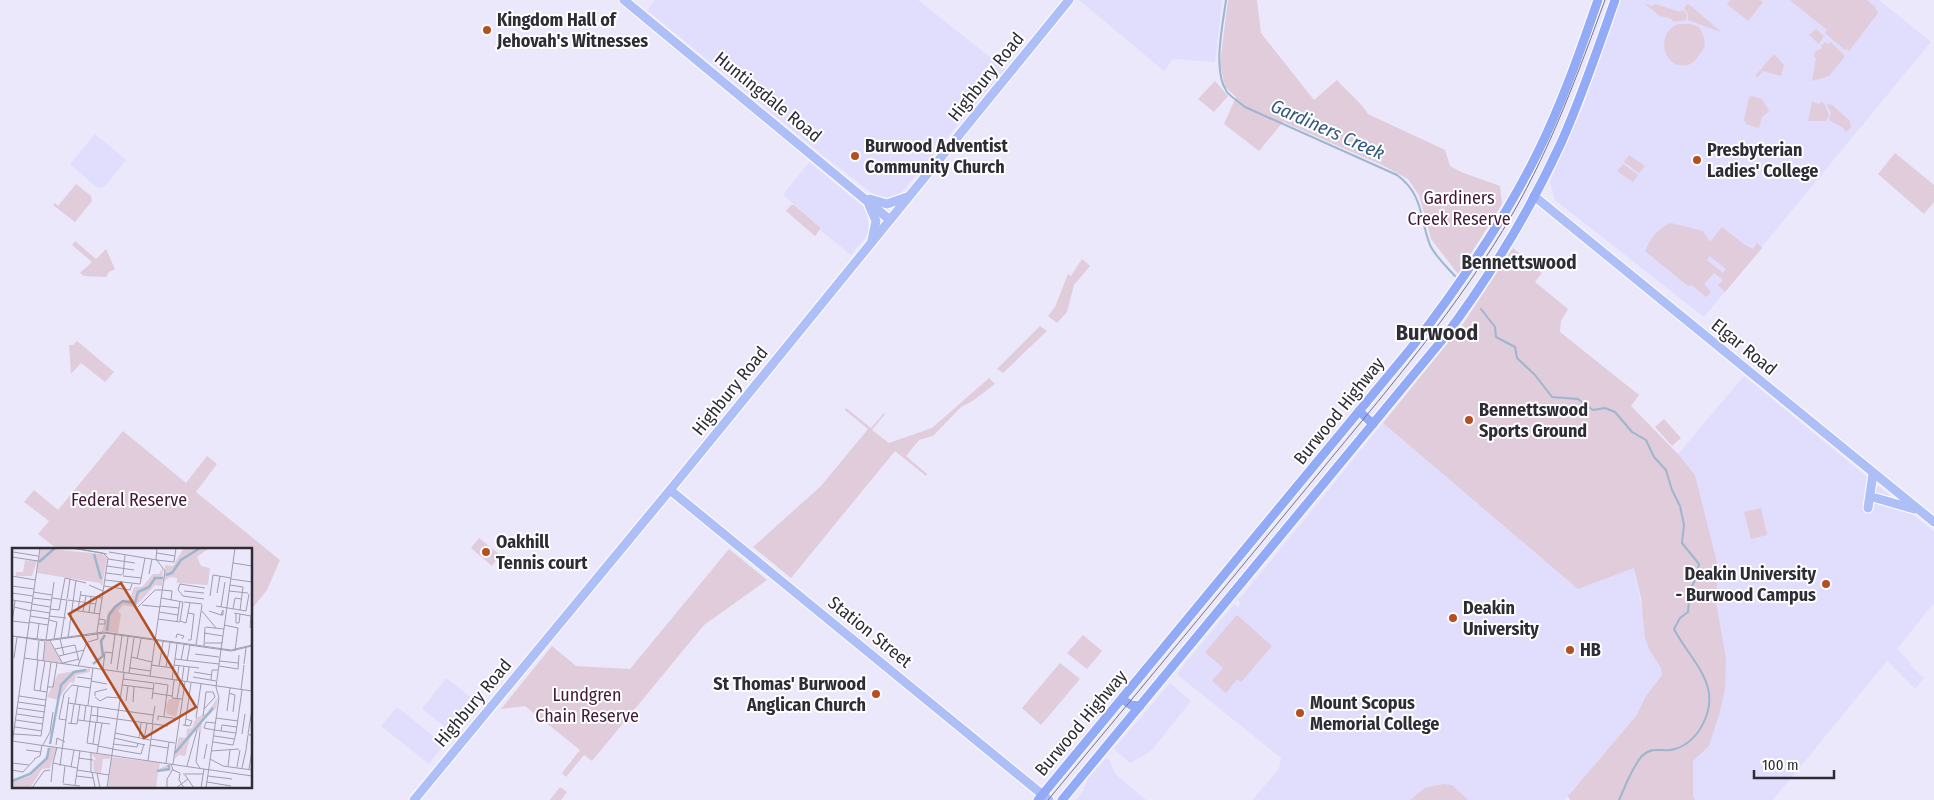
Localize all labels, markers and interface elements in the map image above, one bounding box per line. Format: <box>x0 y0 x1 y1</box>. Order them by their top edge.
place label: Kingdom Hall of Jehovah's Witnesses <box>496 9 648 52</box>
marker: Kingdom Hall of Jehovah's Witnesses <box>481 24 493 36</box>
street label: Highbury Road <box>943 28 1029 126</box>
street label: Huntingdale Road <box>710 47 826 147</box>
water label: Gardiners Creek <box>1267 94 1388 165</box>
place label: Burwood Adventist Community Church <box>865 135 1008 178</box>
place label: Presbyterian Ladies' College <box>1707 139 1818 182</box>
marker: Burwood Adventist Community Church <box>849 150 861 162</box>
marker: Presbyterian Ladies' College <box>1691 154 1703 166</box>
park label: Gardiners Creek Reserve <box>1407 187 1511 230</box>
district label: Bennettswood <box>1461 251 1577 274</box>
street label: Elgar Road <box>1707 314 1781 380</box>
district label: Burwood <box>1396 319 1478 346</box>
street label: Highbury Road <box>687 342 773 440</box>
street label: Burwood Highway <box>1289 353 1389 469</box>
place label: Bennettswood Sports Ground <box>1479 399 1588 442</box>
marker: Bennettswood Sports Ground <box>1463 414 1475 426</box>
park label: Federal Reserve <box>71 489 187 511</box>
place label: Oakhill Tennis court <box>496 531 588 574</box>
marker: Oakhill Tennis court <box>480 546 492 558</box>
inset map <box>12 548 252 788</box>
place label: Deakin University - Burwood Campus <box>1675 563 1816 606</box>
marker: Deakin University - Burwood Campus <box>1820 578 1832 590</box>
street label: Station Street <box>824 592 916 673</box>
place label: Deakin University <box>1463 597 1539 640</box>
marker: Deakin University <box>1447 612 1459 624</box>
place label: HB <box>1580 639 1601 661</box>
marker: HB <box>1564 644 1576 656</box>
street label: Highbury Road <box>430 654 516 752</box>
street label: Burwood Highway <box>1030 665 1132 781</box>
place label: St Thomas' Burwood Anglican Church <box>713 673 866 716</box>
park label: Lundgren Chain Reserve <box>535 684 639 727</box>
marker: St Thomas' Burwood Anglican Church <box>870 688 882 700</box>
place label: Mount Scopus Memorial College <box>1310 692 1439 735</box>
marker: Mount Scopus Memorial College <box>1294 707 1306 719</box>
scale bar <box>1754 748 1834 780</box>
text: 100 m <box>1762 756 1799 774</box>

